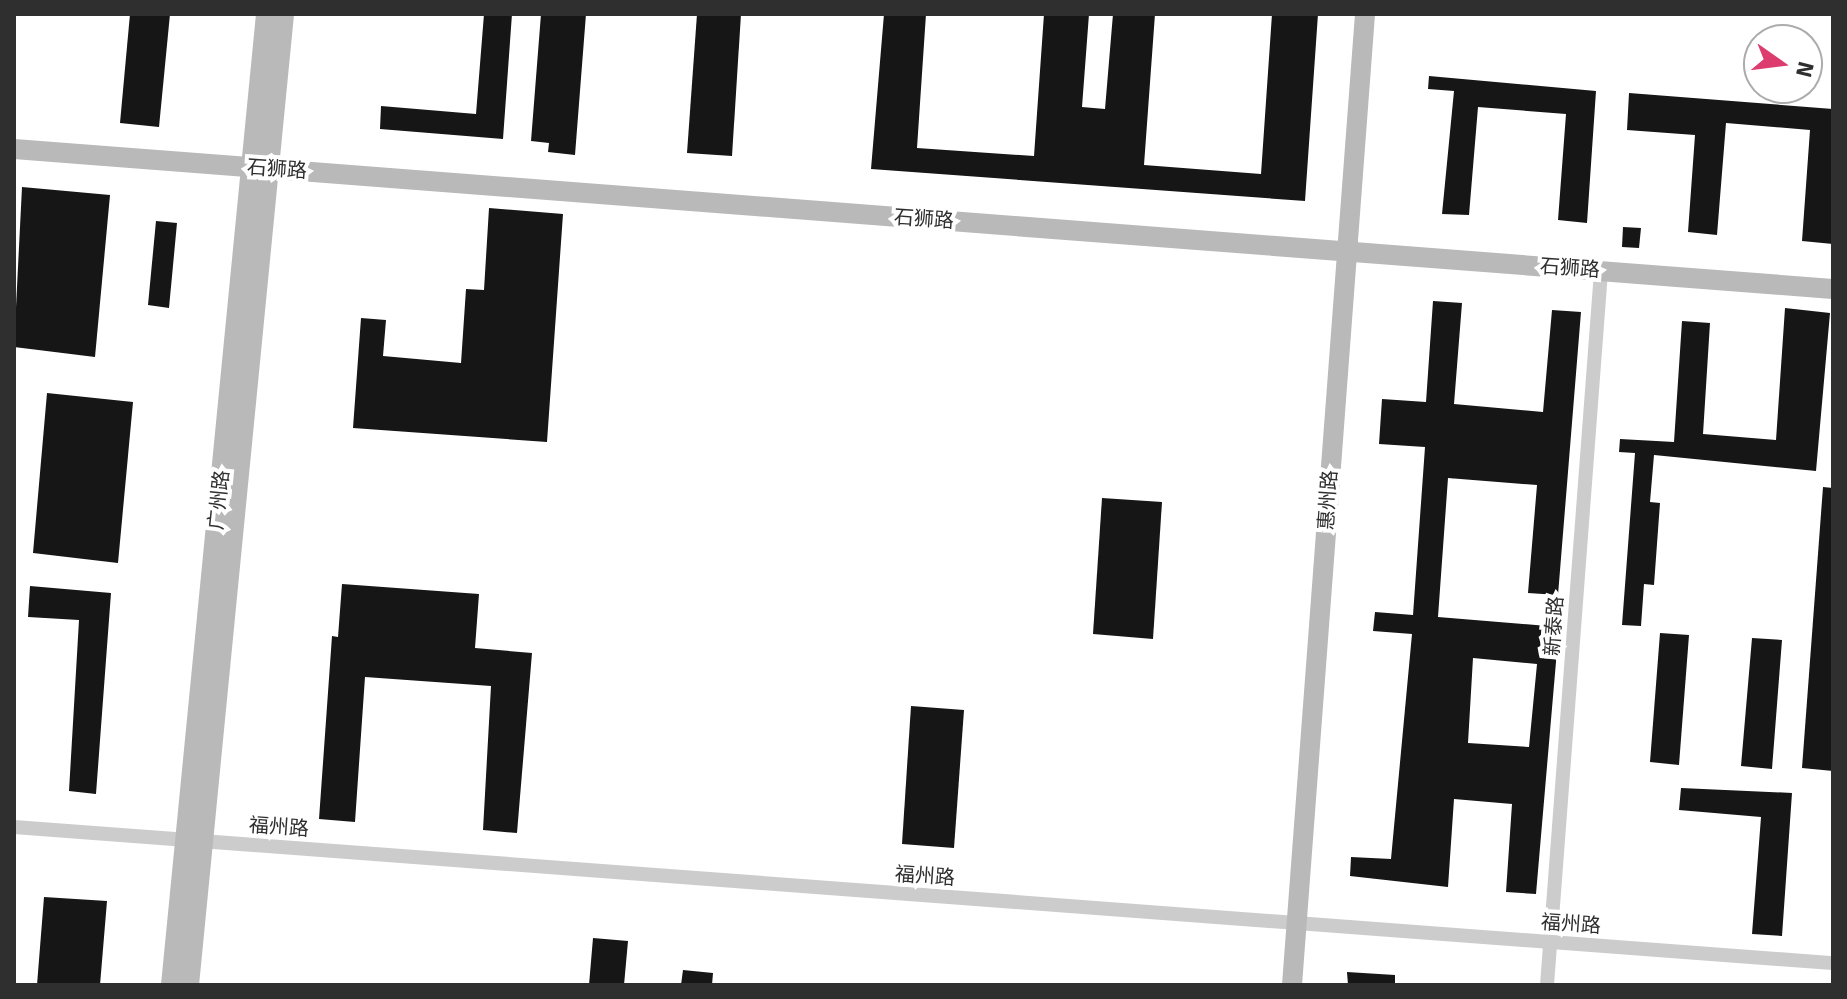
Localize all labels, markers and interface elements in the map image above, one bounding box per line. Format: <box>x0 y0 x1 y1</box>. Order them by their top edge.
north arrow <box>1743 24 1823 104</box>
text: N <box>1790 59 1820 80</box>
street label: 石狮路 <box>246 155 308 183</box>
street label: 石狮路 <box>893 205 955 233</box>
street label: 石狮路 <box>1539 254 1601 282</box>
street label: 广州路 <box>204 469 234 531</box>
street label: 惠州路 <box>1314 469 1342 531</box>
street label: 新泰路 <box>1540 595 1568 657</box>
street label: 福州路 <box>248 813 310 841</box>
street label: 福州路 <box>894 862 956 890</box>
street label: 福州路 <box>1540 910 1602 938</box>

